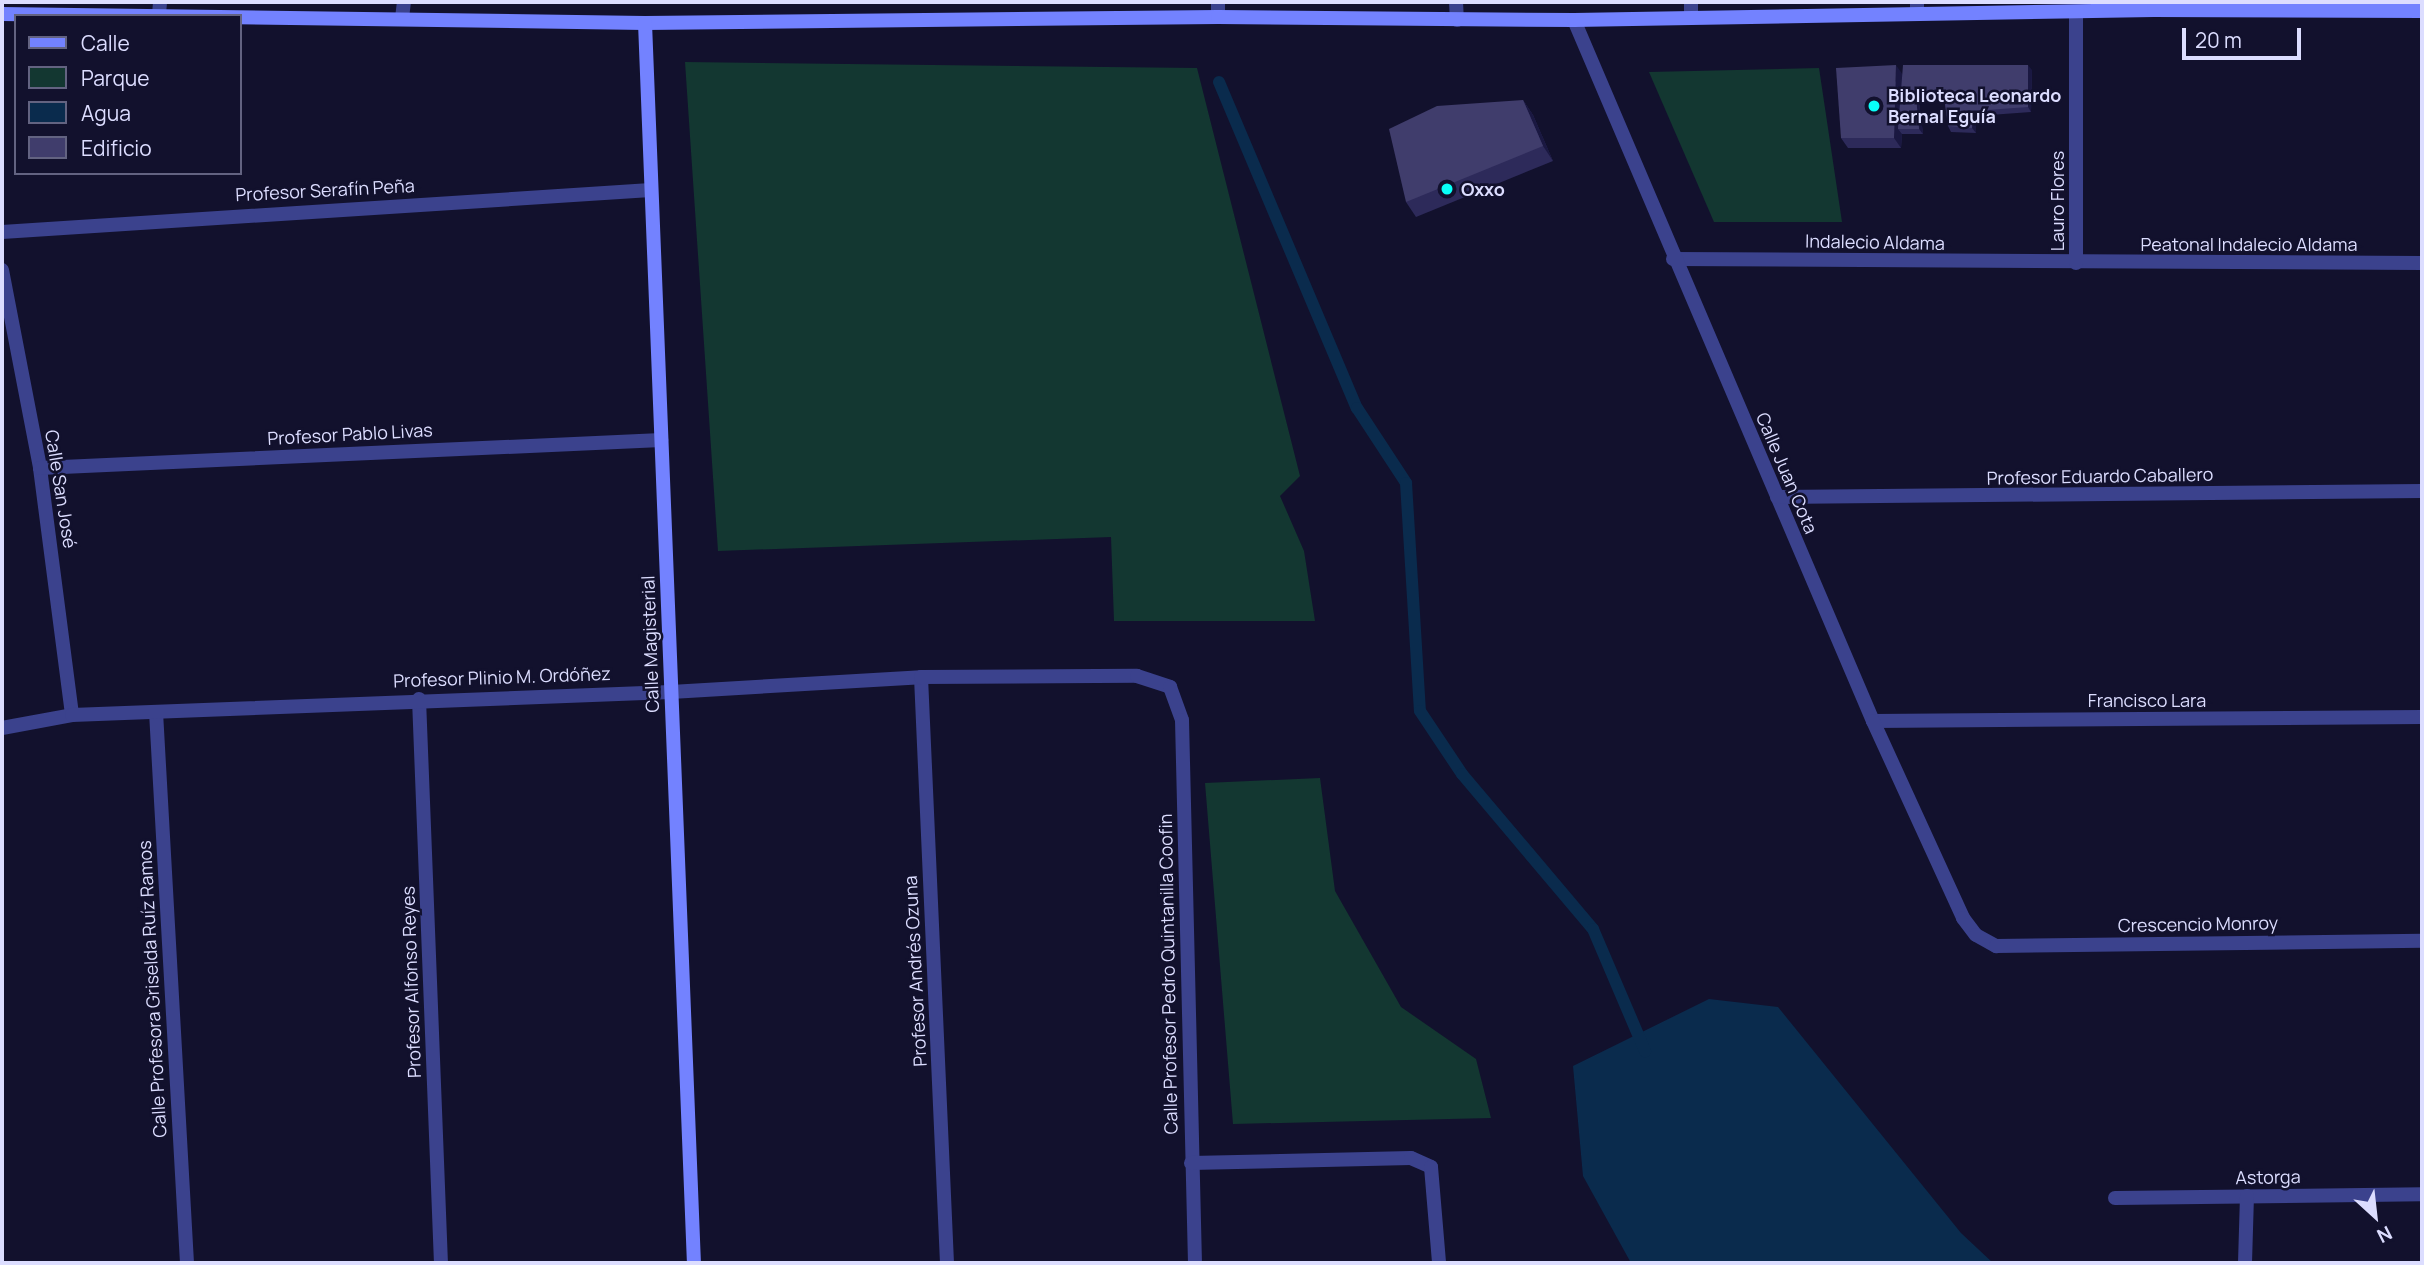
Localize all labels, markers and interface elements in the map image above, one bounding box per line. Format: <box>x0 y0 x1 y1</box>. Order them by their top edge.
legend <box>14 14 242 175</box>
scale bar <box>2186 14 2305 58</box>
text: 20 m <box>2195 26 2242 54</box>
text: Calle <box>81 29 130 57</box>
text: Parque <box>81 64 150 92</box>
place label: Biblioteca Leonardo Bernal Eguía <box>1888 85 2061 128</box>
marker: Biblioteca Leonardo Bernal Eguía <box>1866 98 1882 114</box>
text: Agua <box>81 99 131 127</box>
text: Edificio <box>81 134 152 162</box>
street label: Lauro Flores <box>2046 151 2068 251</box>
street label: Profesor Serafín Peña <box>235 175 415 205</box>
place label: Oxxo <box>1461 178 1505 200</box>
marker: Oxxo <box>1439 181 1455 197</box>
street label: Indalecio Aldama <box>1805 230 1945 254</box>
street label: Peatonal Indalecio Aldama <box>2140 233 2358 255</box>
street label: Calle Juan Cota <box>1752 409 1822 537</box>
street label: Profesor Pablo Livas <box>267 419 433 449</box>
street label: Calle San José <box>41 428 81 550</box>
street label: Profesor Eduardo Caballero <box>1986 463 2214 489</box>
street label: Calle Magisterial <box>637 575 663 713</box>
street label: Profesor Plinio M. Ordóñez <box>393 662 611 692</box>
street label: Francisco Lara <box>2088 689 2206 711</box>
street label: Calle Profesor Pedro Quintanilla Coofin <box>1154 813 1182 1135</box>
street label: Calle Profesora Griselda Ruíz Ramos <box>133 840 171 1138</box>
street label: Profesor Andrés Ozuna <box>899 875 931 1067</box>
street label: Profesor Alfonso Reyes <box>397 886 425 1078</box>
street label: Crescencio Monroy <box>2118 912 2278 936</box>
street label: Astorga <box>2235 1166 2301 1188</box>
north arrow <box>2340 1181 2410 1251</box>
text: N <box>2373 1220 2397 1249</box>

